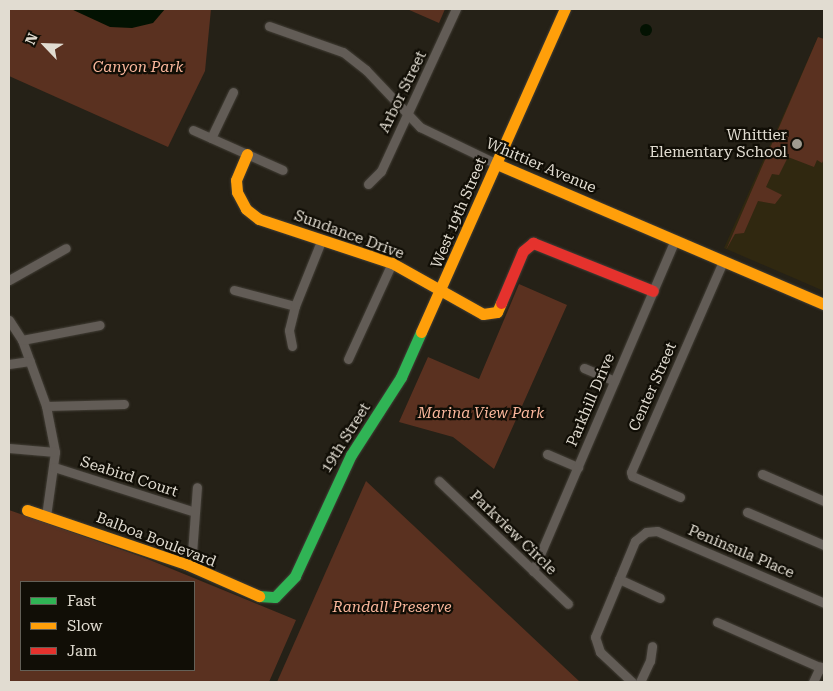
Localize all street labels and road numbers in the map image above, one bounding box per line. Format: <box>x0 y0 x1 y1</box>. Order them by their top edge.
street label: Arbor Street <box>376 48 430 136</box>
street label: Whittier Avenue <box>483 135 599 197</box>
street label: West 19th Street <box>428 155 490 271</box>
street label: Sundance Drive <box>292 207 406 263</box>
street label: Center Street <box>625 340 681 434</box>
street label: Parkhill Drive <box>563 351 619 449</box>
street label: 19th Street <box>317 400 375 476</box>
street label: Seabird Court <box>78 453 180 501</box>
street label: Parkview Circle <box>466 487 560 579</box>
street label: Balboa Boulevard <box>94 509 218 571</box>
street label: Peninsula Place <box>685 522 797 582</box>

